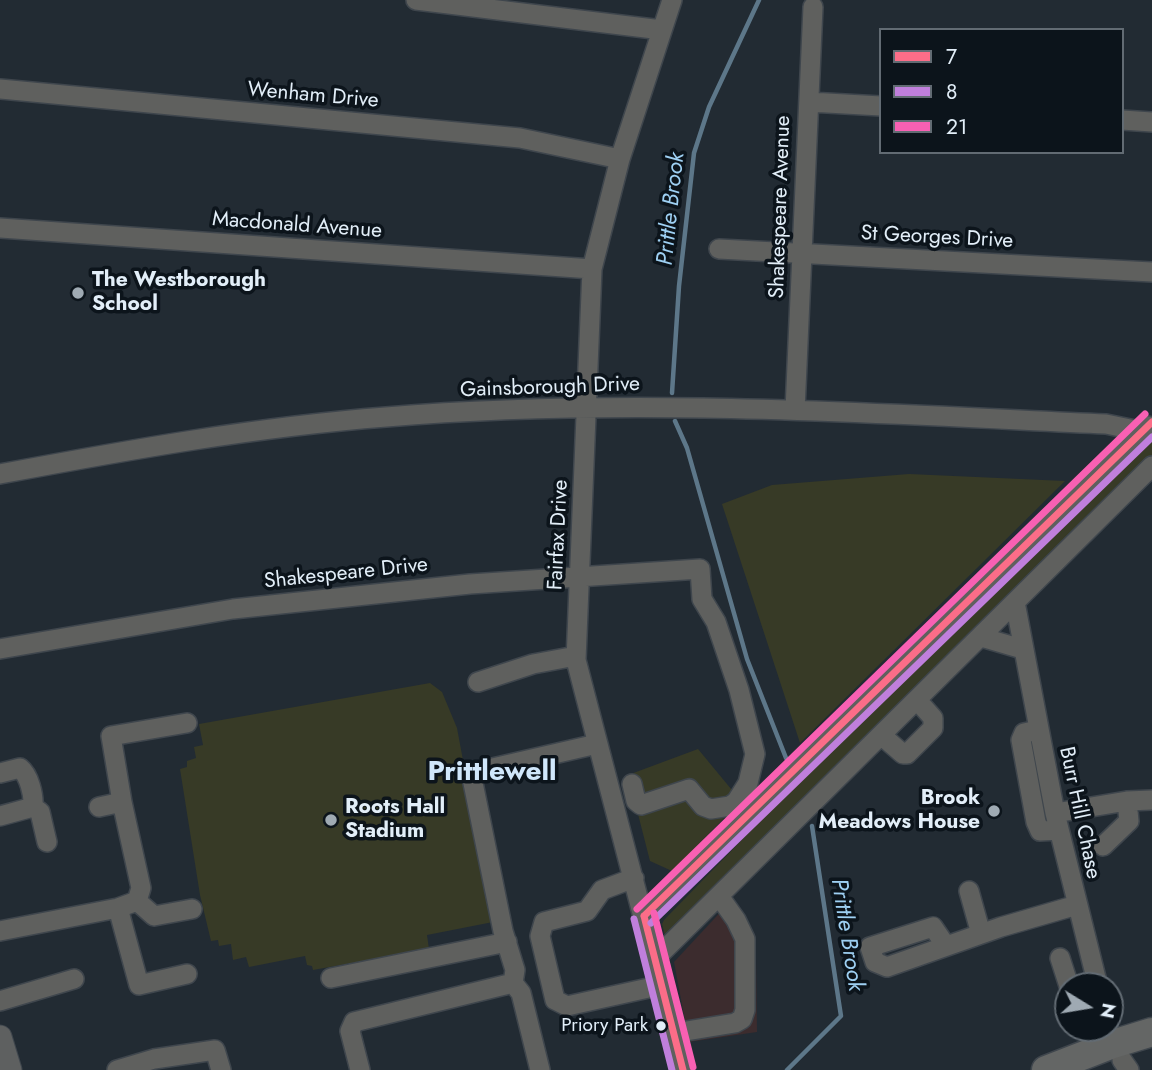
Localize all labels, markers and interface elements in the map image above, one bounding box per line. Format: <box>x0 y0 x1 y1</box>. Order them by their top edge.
legend <box>879 28 1124 154</box>
text: 7 <box>946 42 957 72</box>
text: 8 <box>946 77 957 107</box>
street label: Wenham Drive <box>246 78 380 114</box>
text: 21 <box>946 112 967 142</box>
street label: Shakespeare Avenue <box>765 115 797 299</box>
water label: Prittle Brook <box>652 151 692 267</box>
street label: Macdonald Avenue <box>211 207 383 245</box>
street label: St Georges Drive <box>860 221 1014 255</box>
place label: The Westborough School <box>92 268 266 318</box>
marker: The Westborough School <box>70 285 86 301</box>
street label: Gainsborough Drive <box>460 372 640 404</box>
street label: Fairfax Drive <box>544 479 574 591</box>
street label: Shakespeare Drive <box>263 553 429 595</box>
street label: Burr Hill Chase <box>1053 745 1105 881</box>
district label: Prittlewell <box>427 756 557 790</box>
place label: Brook Meadows House <box>818 786 980 836</box>
place label: Roots Hall Stadium <box>345 795 445 845</box>
marker: Brook Meadows House <box>986 803 1002 819</box>
marker: Roots Hall Stadium <box>323 812 339 828</box>
water label: Prittle Brook <box>823 877 869 993</box>
north arrow <box>1054 972 1124 1042</box>
text: N <box>1093 1001 1123 1021</box>
place label: Priory Park <box>561 1015 648 1037</box>
marker: Priory Park <box>654 1019 668 1033</box>

